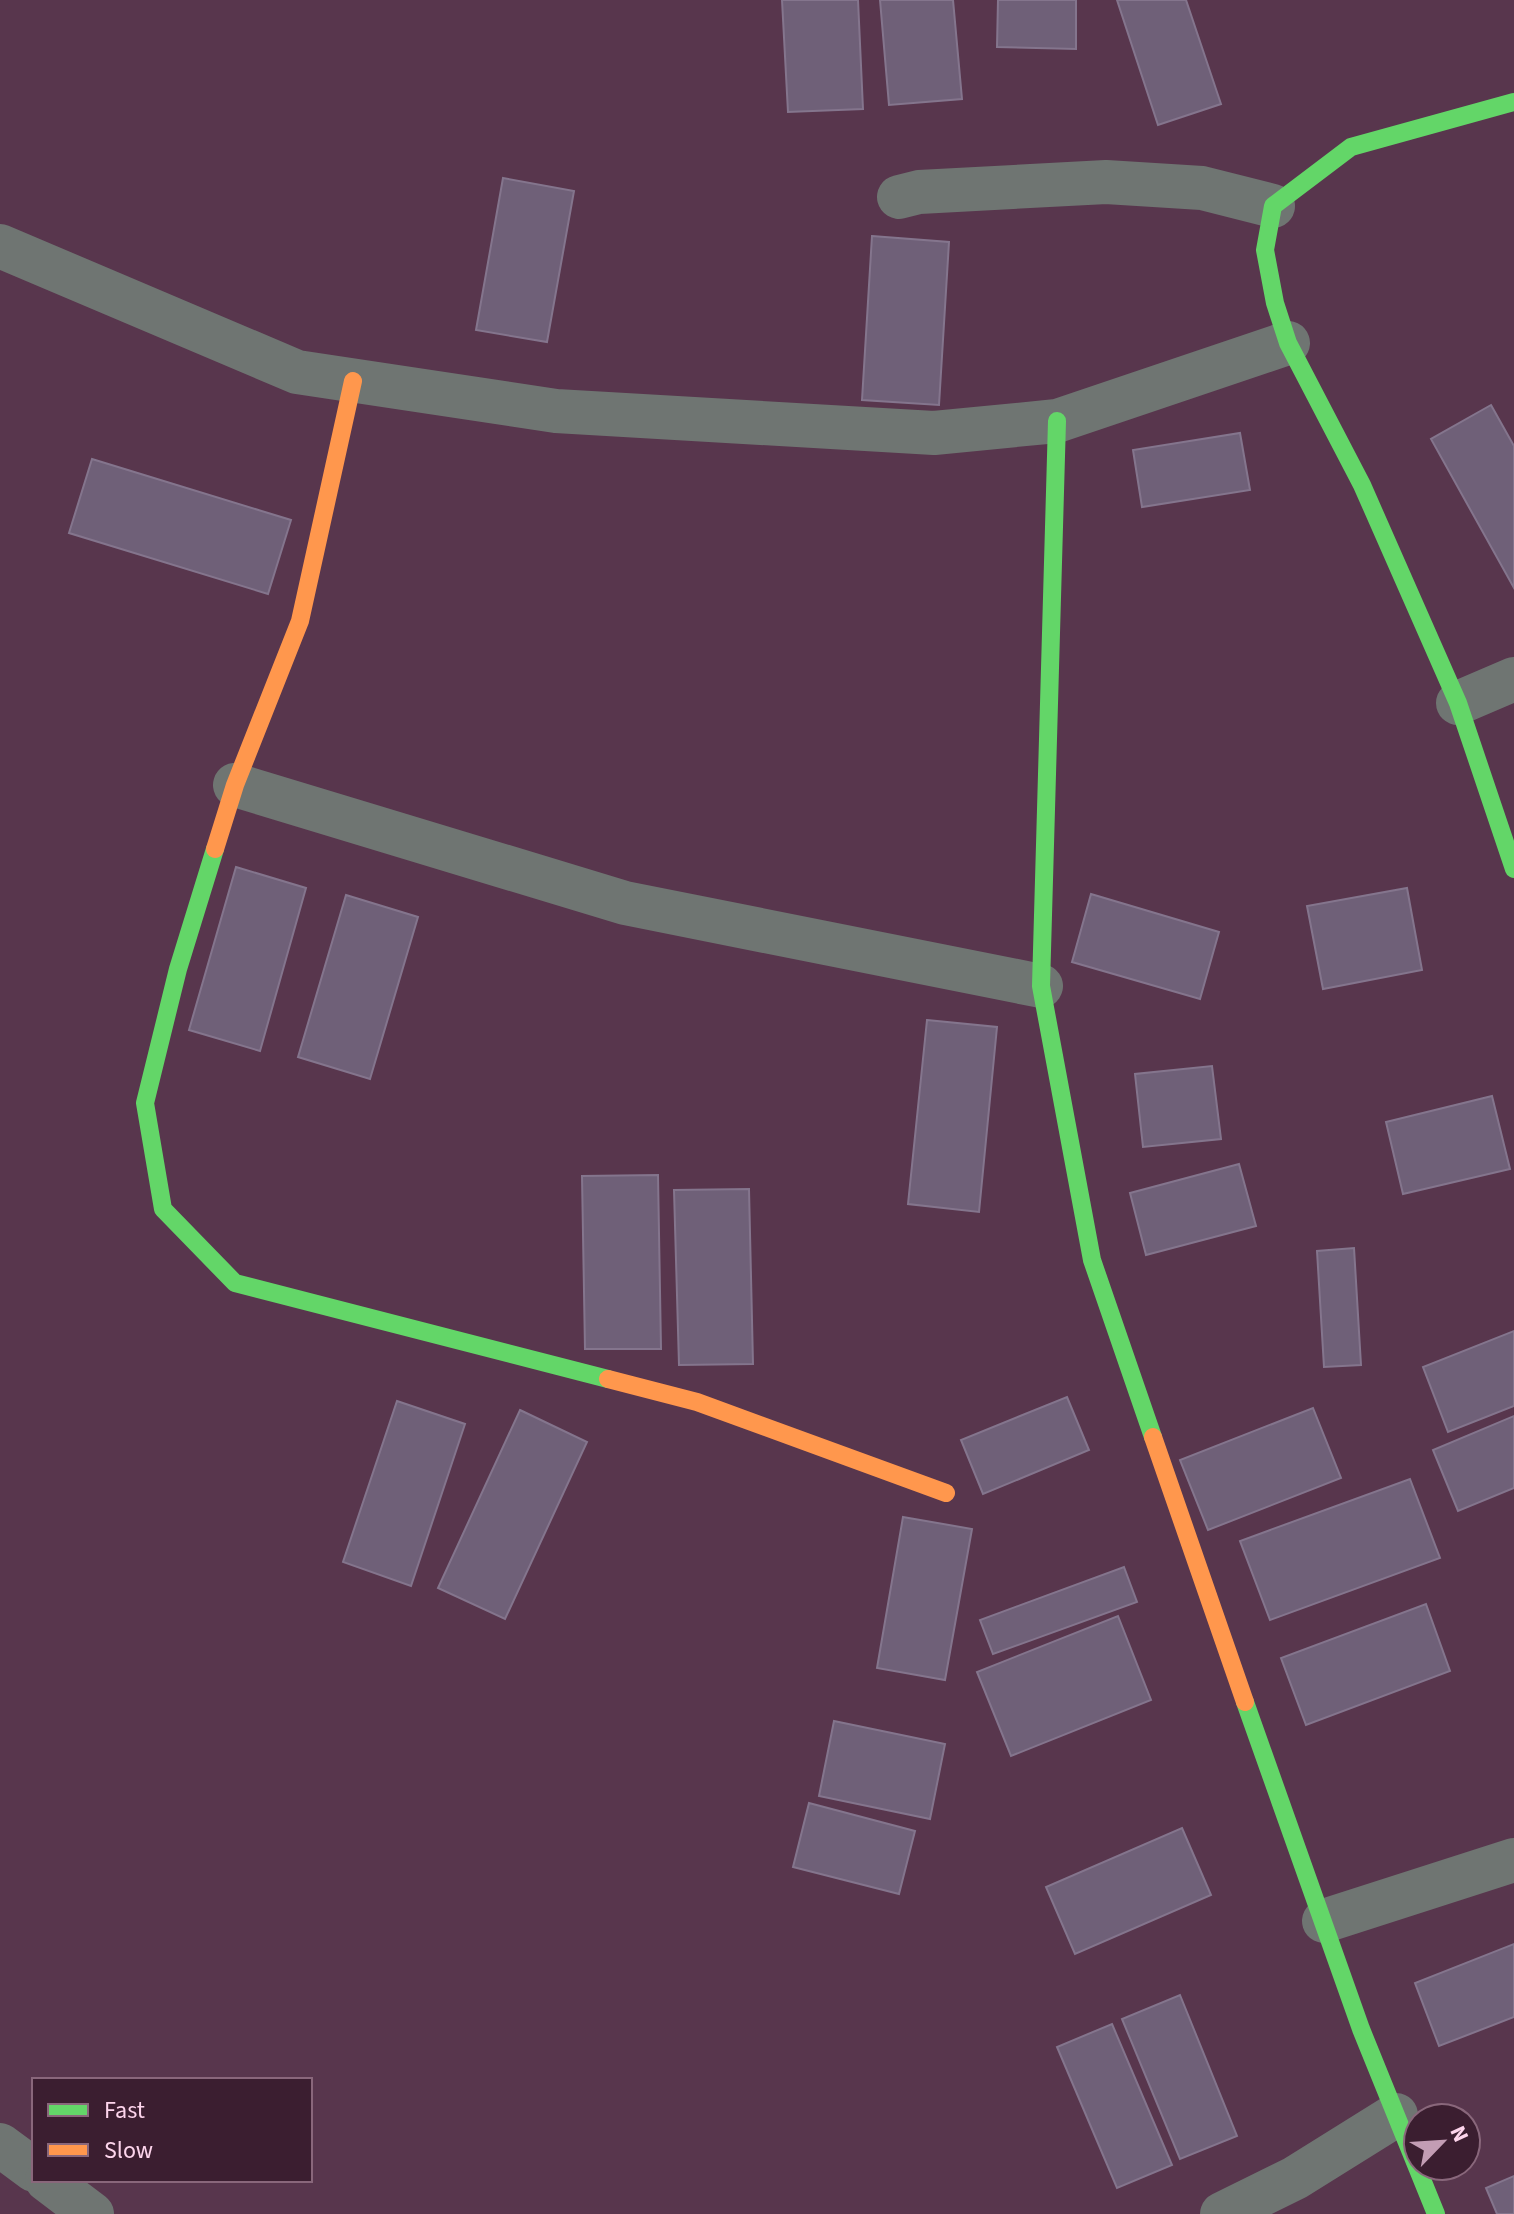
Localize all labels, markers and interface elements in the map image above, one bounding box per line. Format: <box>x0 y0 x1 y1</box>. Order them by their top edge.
legend <box>32 2078 312 2182</box>
text: Fast <box>104 2093 145 2128</box>
north arrow <box>1402 2102 1482 2182</box>
text: N <box>1442 2121 1477 2147</box>
text: Slow <box>104 2133 153 2168</box>

